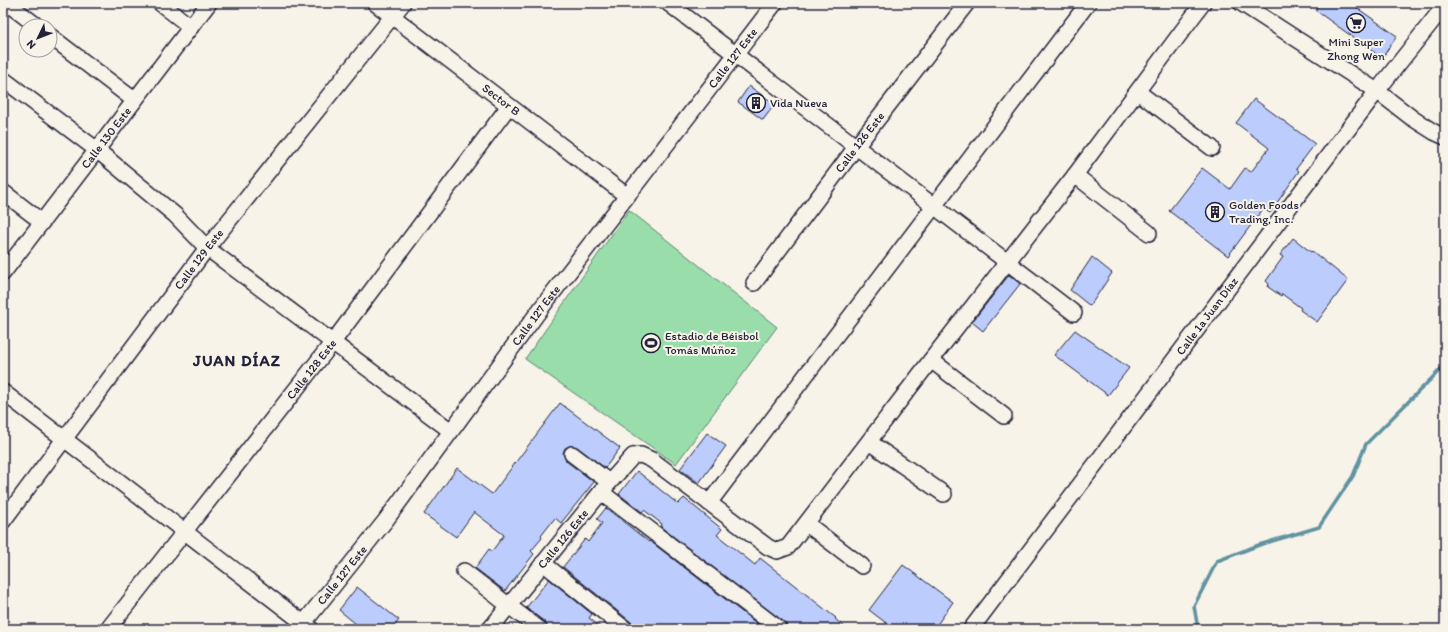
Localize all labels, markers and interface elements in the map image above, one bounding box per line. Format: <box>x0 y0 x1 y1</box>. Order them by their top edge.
supermarket icon: Mini Super Zhong Wen <box>1345 12 1367 34</box>
north arrow <box>18 18 58 58</box>
street label: Calle 127 Este <box>705 25 760 91</box>
place label: Mini Super Zhong Wen <box>1327 35 1385 63</box>
text: N <box>24 37 38 52</box>
street label: Sector B <box>480 81 523 119</box>
building icon: Vida Nueva <box>745 92 767 114</box>
place label: Vida Nueva <box>770 96 827 110</box>
street label: Calle 130 Este <box>78 104 134 171</box>
street label: Calle 126 Este <box>832 109 887 175</box>
place label: Golden Foods Trading, Inc. <box>1229 198 1299 226</box>
building icon: Golden Foods Trading, Inc. <box>1204 201 1226 223</box>
street label: Calle 129 Este <box>171 226 227 292</box>
street label: Calle 1a Juan Díaz <box>1173 274 1241 358</box>
street label: Calle 127 Este <box>509 282 563 349</box>
place label: Estadio de Béisbol Tomás Múñoz <box>665 329 759 357</box>
sports icon: Estadio de Béisbol Tomás Múñoz <box>640 332 662 354</box>
street label: Calle 128 Este <box>284 336 340 402</box>
district label: JUAN DÍAZ <box>192 351 281 370</box>
street label: Calle 126 Este <box>535 506 591 571</box>
street label: Calle 127 Este <box>314 542 370 608</box>

